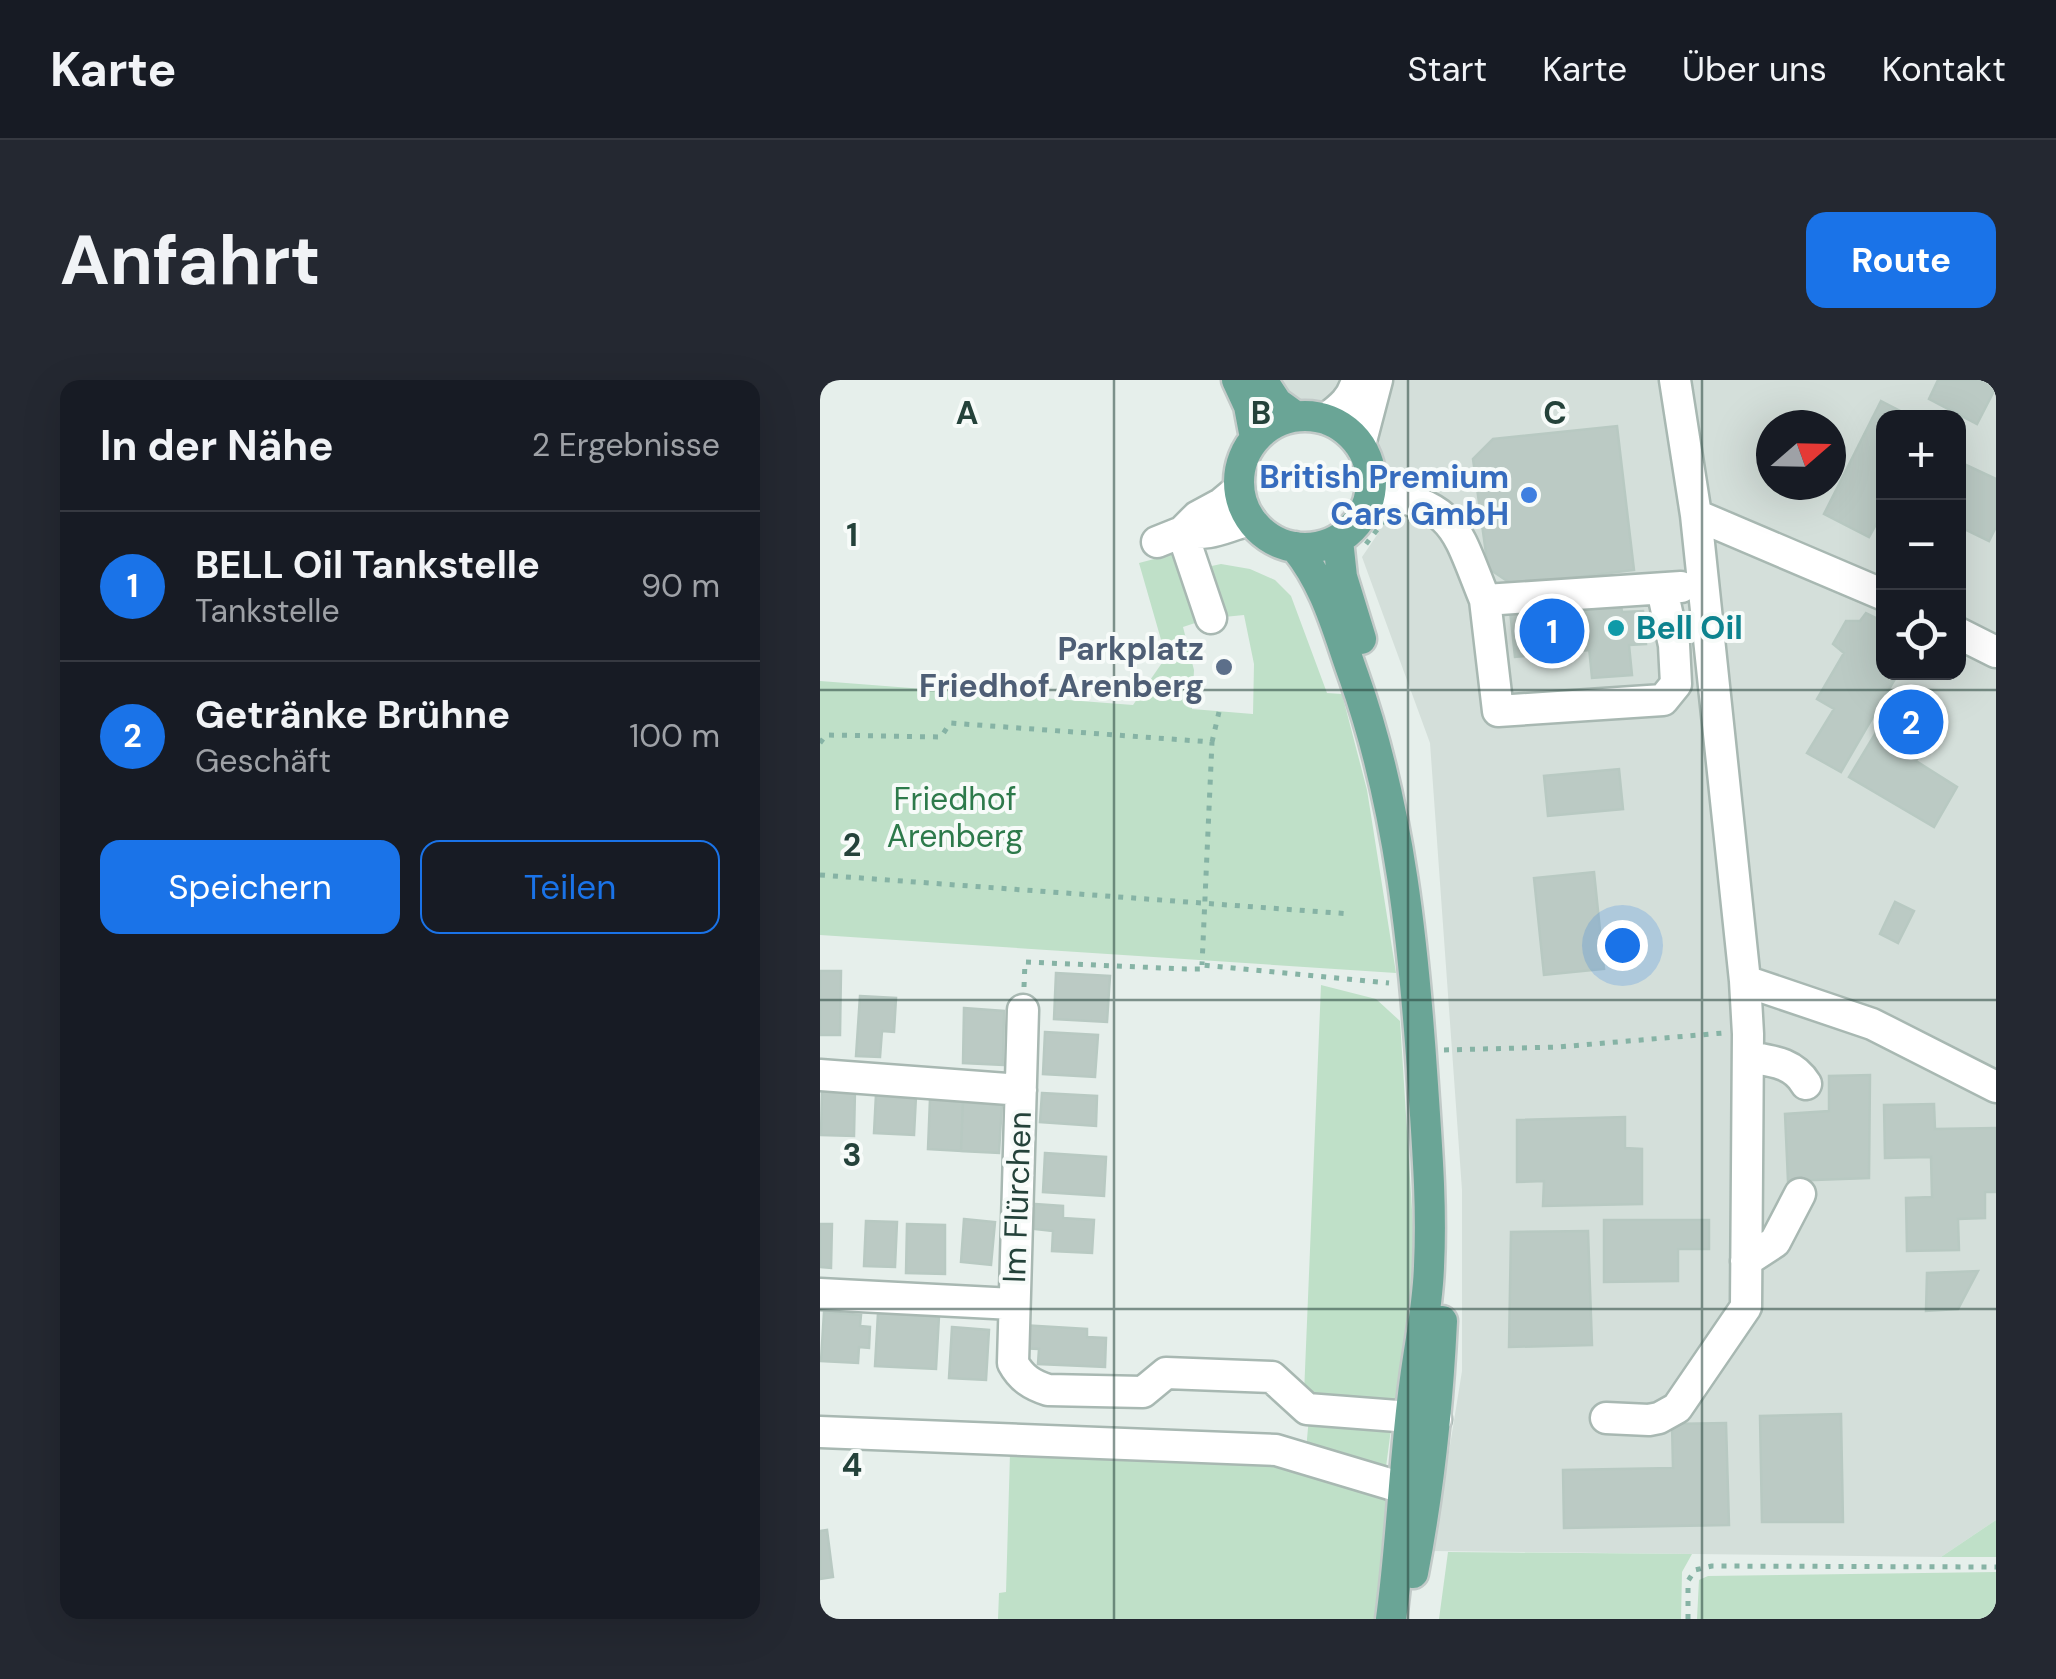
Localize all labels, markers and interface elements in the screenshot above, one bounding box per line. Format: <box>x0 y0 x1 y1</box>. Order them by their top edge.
text: Karte <box>50 38 176 101</box>
text: Start <box>1408 46 1487 92</box>
text: Karte <box>1542 46 1627 92</box>
text: Über uns <box>1682 46 1827 92</box>
text: Kontakt <box>1882 46 2006 92</box>
button: Route <box>1806 212 1996 308</box>
text: Anfahrt <box>60 215 321 306</box>
text: A <box>956 392 978 434</box>
text: B <box>1251 392 1271 434</box>
text: C <box>1543 392 1567 434</box>
north arrow <box>1756 410 1846 500</box>
map controls <box>1876 410 1966 680</box>
button: + <box>1876 410 1966 500</box>
text: In der Nähe <box>100 418 334 473</box>
text: 2 Ergebnisse <box>532 424 720 466</box>
place label: British Premium Cars GmbH <box>1259 456 1509 535</box>
marker: British Premium Cars GmbH <box>1518 484 1540 506</box>
button: − <box>1876 500 1966 590</box>
text: 1 <box>846 514 858 556</box>
text: BELL Oil Tankstelle <box>195 540 540 590</box>
text: 1 <box>127 565 138 607</box>
text: 90 m <box>641 565 720 607</box>
text: Tankstelle <box>195 590 340 632</box>
button: locate <box>1876 590 1966 680</box>
pin: 1 <box>1520 594 1584 668</box>
place label: Bell Oil <box>1636 607 1743 649</box>
marker: Bell Oil <box>1605 617 1627 639</box>
place label: Parkplatz Friedhof Arenberg <box>919 628 1204 707</box>
marker: Parkplatz Friedhof Arenberg <box>1213 656 1235 678</box>
pin: 2 <box>1878 684 1944 760</box>
text: Getränke Brühne <box>195 690 510 740</box>
text: 2 <box>123 715 142 757</box>
text: 100 m <box>629 715 720 757</box>
text: Geschäft <box>195 740 331 782</box>
park label: Friedhof Arenberg <box>887 778 1023 857</box>
text: 2 <box>843 824 861 866</box>
button: Speichern <box>100 840 400 934</box>
button: Teilen <box>420 840 720 934</box>
your location <box>1597 920 1648 971</box>
street label: Im Flürchen <box>993 1111 1041 1283</box>
text: 3 <box>842 1134 862 1176</box>
text: 4 <box>842 1444 862 1486</box>

